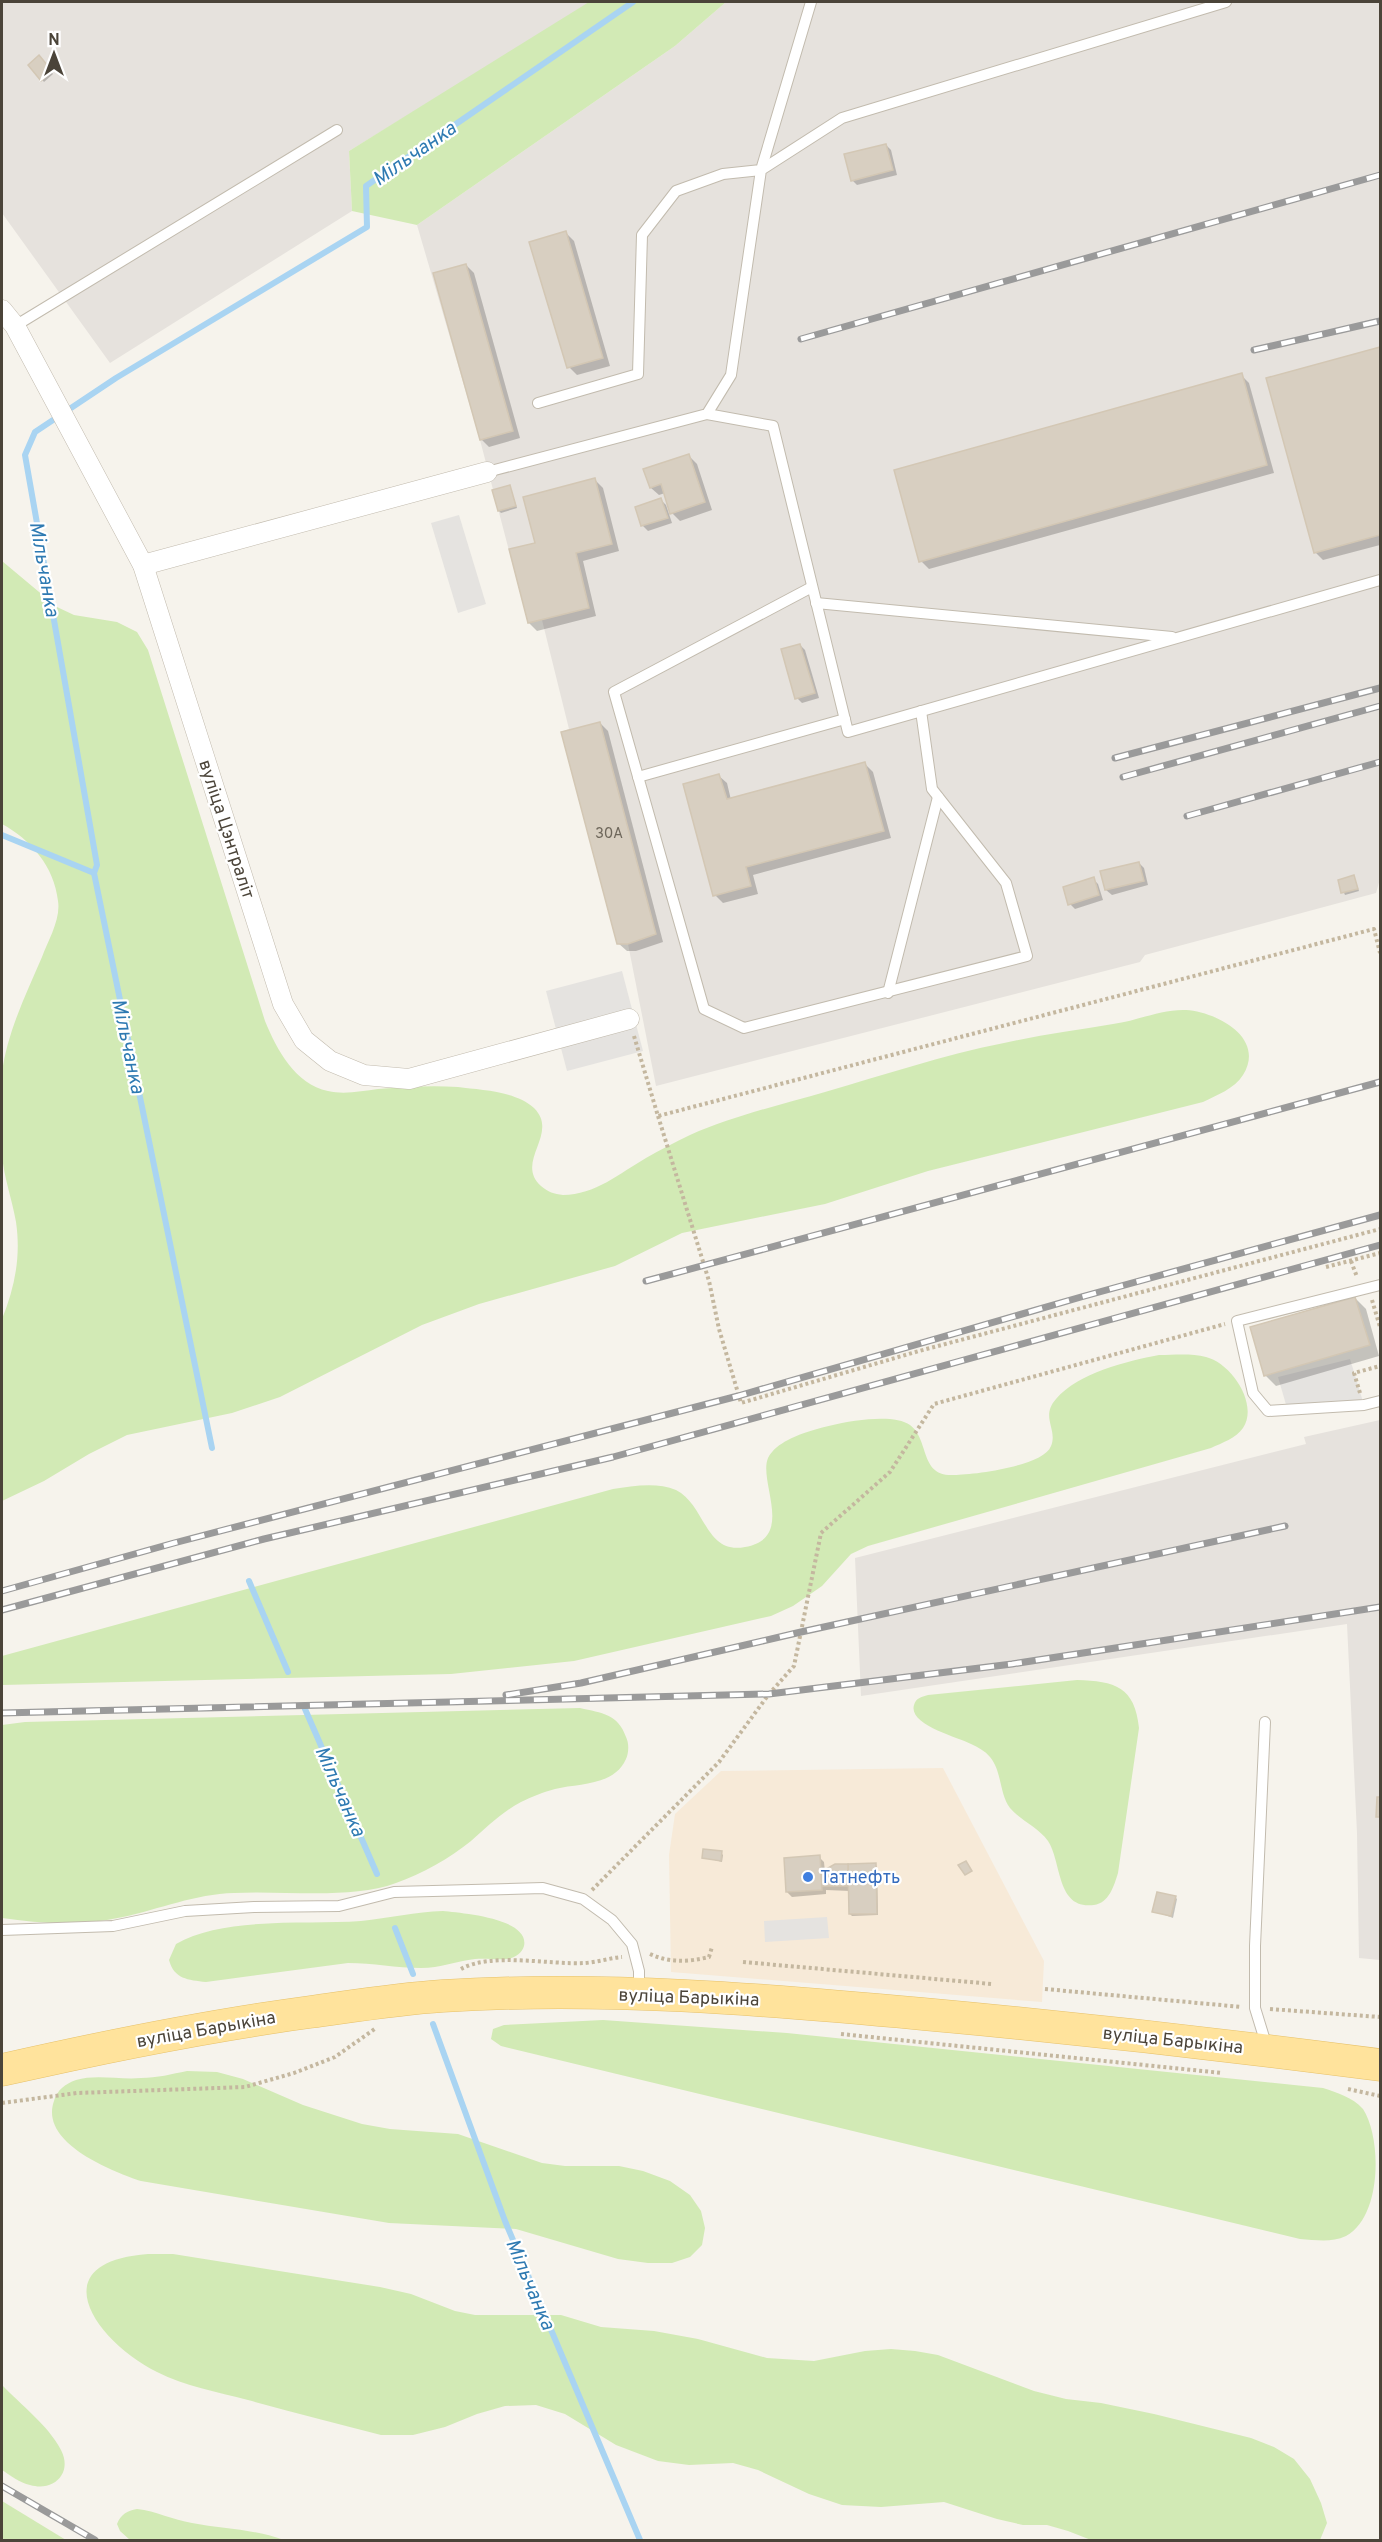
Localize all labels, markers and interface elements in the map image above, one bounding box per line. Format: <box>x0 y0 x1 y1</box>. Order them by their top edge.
north arrow <box>24 24 84 84</box>
text: N <box>48 31 60 51</box>
water label: Мільчанка <box>368 116 463 193</box>
water label: Мільчанка <box>22 520 64 620</box>
street label: вуліца Цэнтраліт <box>192 757 259 902</box>
house number: 30А <box>595 825 623 844</box>
water label: Мільчанка <box>104 996 150 1097</box>
water label: Мільчанка <box>308 1742 371 1842</box>
place label: Татнефть <box>820 1867 900 1890</box>
marker: Татнефть <box>801 1870 815 1884</box>
street label: вуліца Барыкіна <box>618 1985 760 2012</box>
street label: вуліца Барыкіна <box>135 2007 278 2054</box>
street label: вуліца Барыкіна <box>1102 2023 1244 2060</box>
water label: Мільчанка <box>498 2235 560 2335</box>

